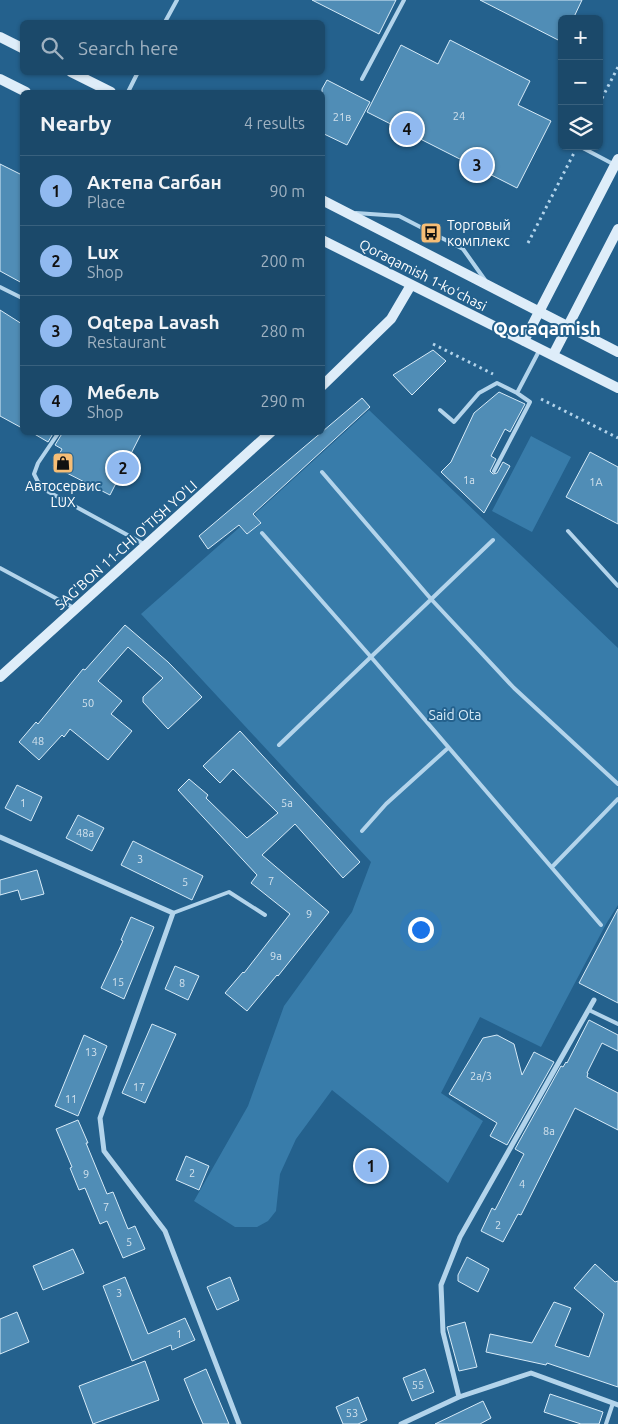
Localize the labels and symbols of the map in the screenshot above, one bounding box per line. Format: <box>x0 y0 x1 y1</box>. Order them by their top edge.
pin: 4 <box>391 110 423 148</box>
house number: 24 <box>453 110 465 122</box>
house number: 21в <box>333 111 351 123</box>
pin: 3 <box>461 146 493 184</box>
place label: Торговый комплекс <box>447 217 511 249</box>
bus stop icon: Торговый комплекс <box>419 221 443 245</box>
street label: Qoraqamish 1-koʻchasi <box>357 236 489 314</box>
district label: Qoraqamish <box>493 317 601 339</box>
pin: 2 <box>107 449 139 487</box>
shop icon: Автосервис LUX <box>51 451 75 475</box>
house number: 1a <box>463 474 475 486</box>
house number: 1A <box>589 476 604 488</box>
street label: SAG'BON 11-CHI O'TISH YO'LI <box>52 477 200 613</box>
place label: Автосервис LUX <box>25 478 102 510</box>
house number: 50 <box>82 697 94 709</box>
park label: Said Ota <box>429 707 481 723</box>
house number: 48 <box>32 735 44 747</box>
house number: 1 <box>20 797 26 809</box>
house number: 5а <box>281 797 293 809</box>
house number: 48а <box>76 827 94 839</box>
house number: 3 <box>137 853 143 865</box>
house number: 7 <box>268 875 274 887</box>
house number: 5 <box>182 876 188 888</box>
house number: 9 <box>306 908 312 920</box>
your location <box>408 917 434 943</box>
house number: 9a <box>270 950 282 962</box>
house number: 15 <box>112 976 124 988</box>
house number: 8 <box>179 977 185 989</box>
house number: 13 <box>85 1046 97 1058</box>
house number: 2a/3 <box>470 1070 492 1082</box>
house number: 17 <box>133 1081 145 1093</box>
house number: 11 <box>65 1093 77 1105</box>
house number: 8а <box>543 1125 555 1137</box>
pin: 1 <box>355 1147 387 1185</box>
house number: 2 <box>189 1167 195 1179</box>
house number: 9 <box>83 1168 89 1180</box>
house number: 4 <box>519 1178 525 1190</box>
house number: 7 <box>103 1201 109 1213</box>
house number: 2 <box>495 1219 501 1231</box>
house number: 5 <box>126 1236 132 1248</box>
house number: 3 <box>116 1287 122 1299</box>
house number: 1 <box>176 1328 182 1340</box>
house number: 55 <box>412 1379 424 1391</box>
house number: 53 <box>346 1407 358 1419</box>

